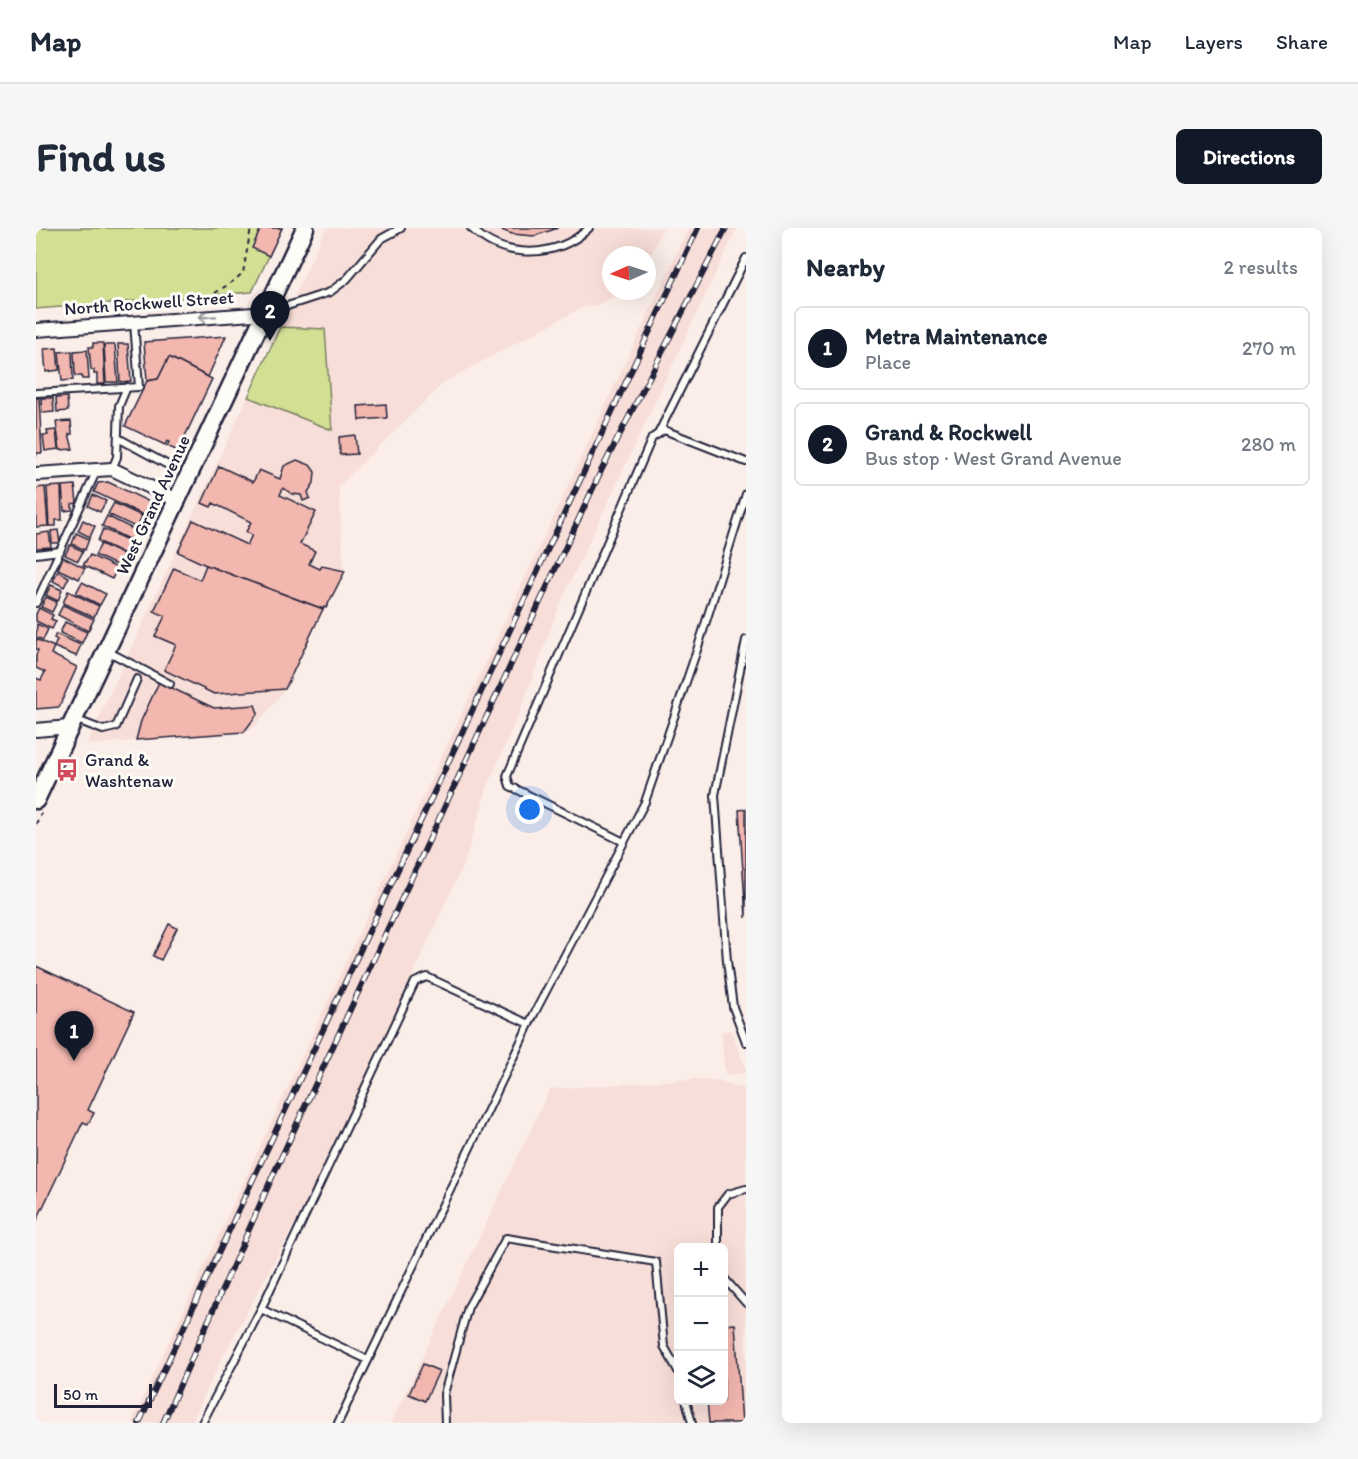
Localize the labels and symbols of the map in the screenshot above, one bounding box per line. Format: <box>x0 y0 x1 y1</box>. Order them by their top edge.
north arrow <box>602 246 656 300</box>
street label: North Rockwell Street <box>64 286 235 320</box>
pin: 2 <box>250 291 290 341</box>
one-way arrow <box>198 312 218 323</box>
street label: West Grand Avenue <box>111 432 195 578</box>
place label: Grand & Washtenaw <box>85 749 173 792</box>
bus stop icon: Grand & Washtenaw <box>54 757 80 783</box>
your location <box>515 795 544 824</box>
pin: 1 <box>54 1012 93 1061</box>
scale bar <box>54 1381 152 1408</box>

